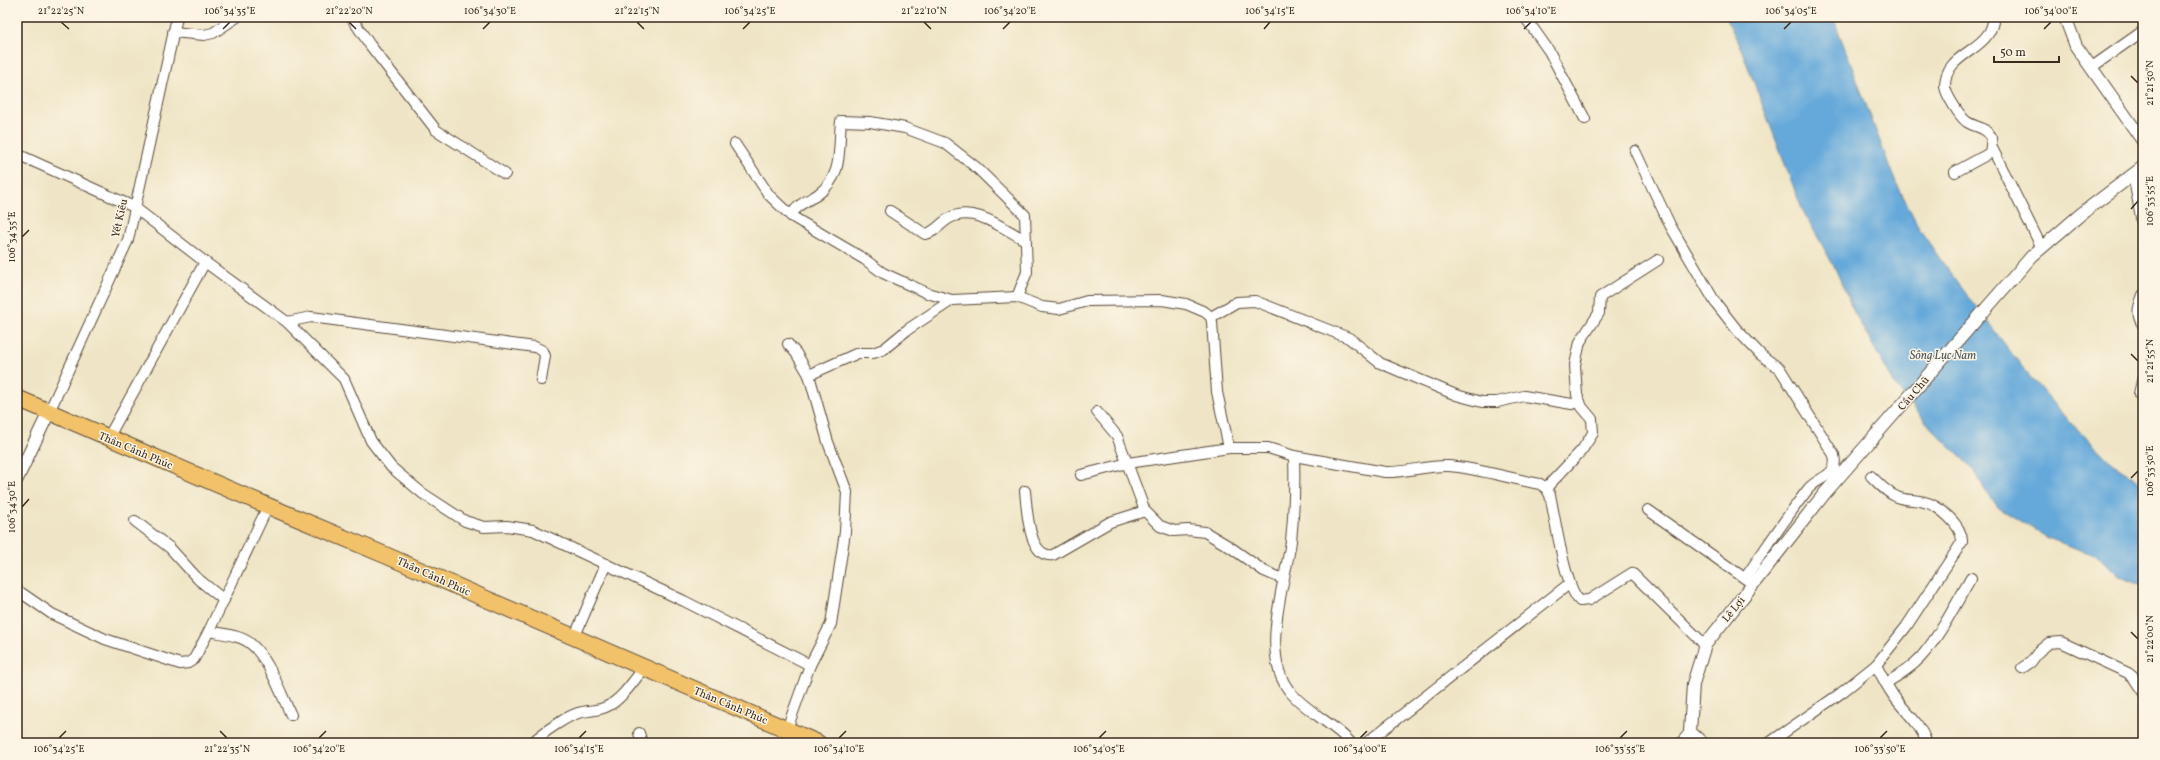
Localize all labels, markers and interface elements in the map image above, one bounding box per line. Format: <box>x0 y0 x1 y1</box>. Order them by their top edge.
text: 21°22'25"N <box>38 4 85 18</box>
text: 106°34'35"E <box>205 4 255 18</box>
text: 21°22'20"N <box>325 4 373 18</box>
text: 106°34'30"E <box>464 4 516 18</box>
text: 21°22'15"N <box>615 4 660 18</box>
text: 106°34'25"E <box>724 4 776 18</box>
text: 21°22'10"N <box>901 4 948 18</box>
text: 106°34'20"E <box>984 4 1036 18</box>
text: 106°34'15"E <box>1245 4 1295 18</box>
text: 106°34'10"E <box>1506 4 1556 18</box>
text: 106°34'05"E <box>1765 4 1817 18</box>
text: 106°34'00"E <box>2025 4 2077 18</box>
scale bar <box>1994 38 2059 64</box>
text: 50 m <box>2000 45 2026 61</box>
text: 21°21'50"N <box>2143 60 2157 106</box>
text: 106°33'55"E <box>2143 176 2157 226</box>
street label: Yết Kiêu <box>109 197 132 239</box>
text: 106°34'35"E <box>5 212 19 262</box>
text: 21°21'55"N <box>2143 338 2157 383</box>
water label: Sông Lục Nam <box>1910 348 1976 364</box>
street label: Cầu Chũ <box>1895 374 1933 414</box>
street label: Thân Cảnh Phúc <box>96 429 175 474</box>
text: 106°33'50"E <box>2143 446 2157 496</box>
text: 106°34'30"E <box>5 481 19 533</box>
street label: Thân Cảnh Phúc <box>394 554 473 600</box>
street label: Lê Lợi <box>1719 594 1749 626</box>
text: 21°22'00"N <box>2143 614 2157 663</box>
street label: Thân Cảnh Phúc <box>691 684 770 729</box>
text: 106°34'25"E <box>33 742 85 756</box>
text: 21°22'35"N <box>204 742 251 756</box>
text: 106°34'20"E <box>293 742 345 756</box>
text: 106°34'15"E <box>554 742 604 756</box>
text: 106°34'10"E <box>814 742 864 756</box>
text: 106°34'05"E <box>1073 742 1125 756</box>
text: 106°34'00"E <box>1334 742 1386 756</box>
text: 106°33'55"E <box>1595 742 1645 756</box>
text: 106°33'50"E <box>1855 742 1905 756</box>

